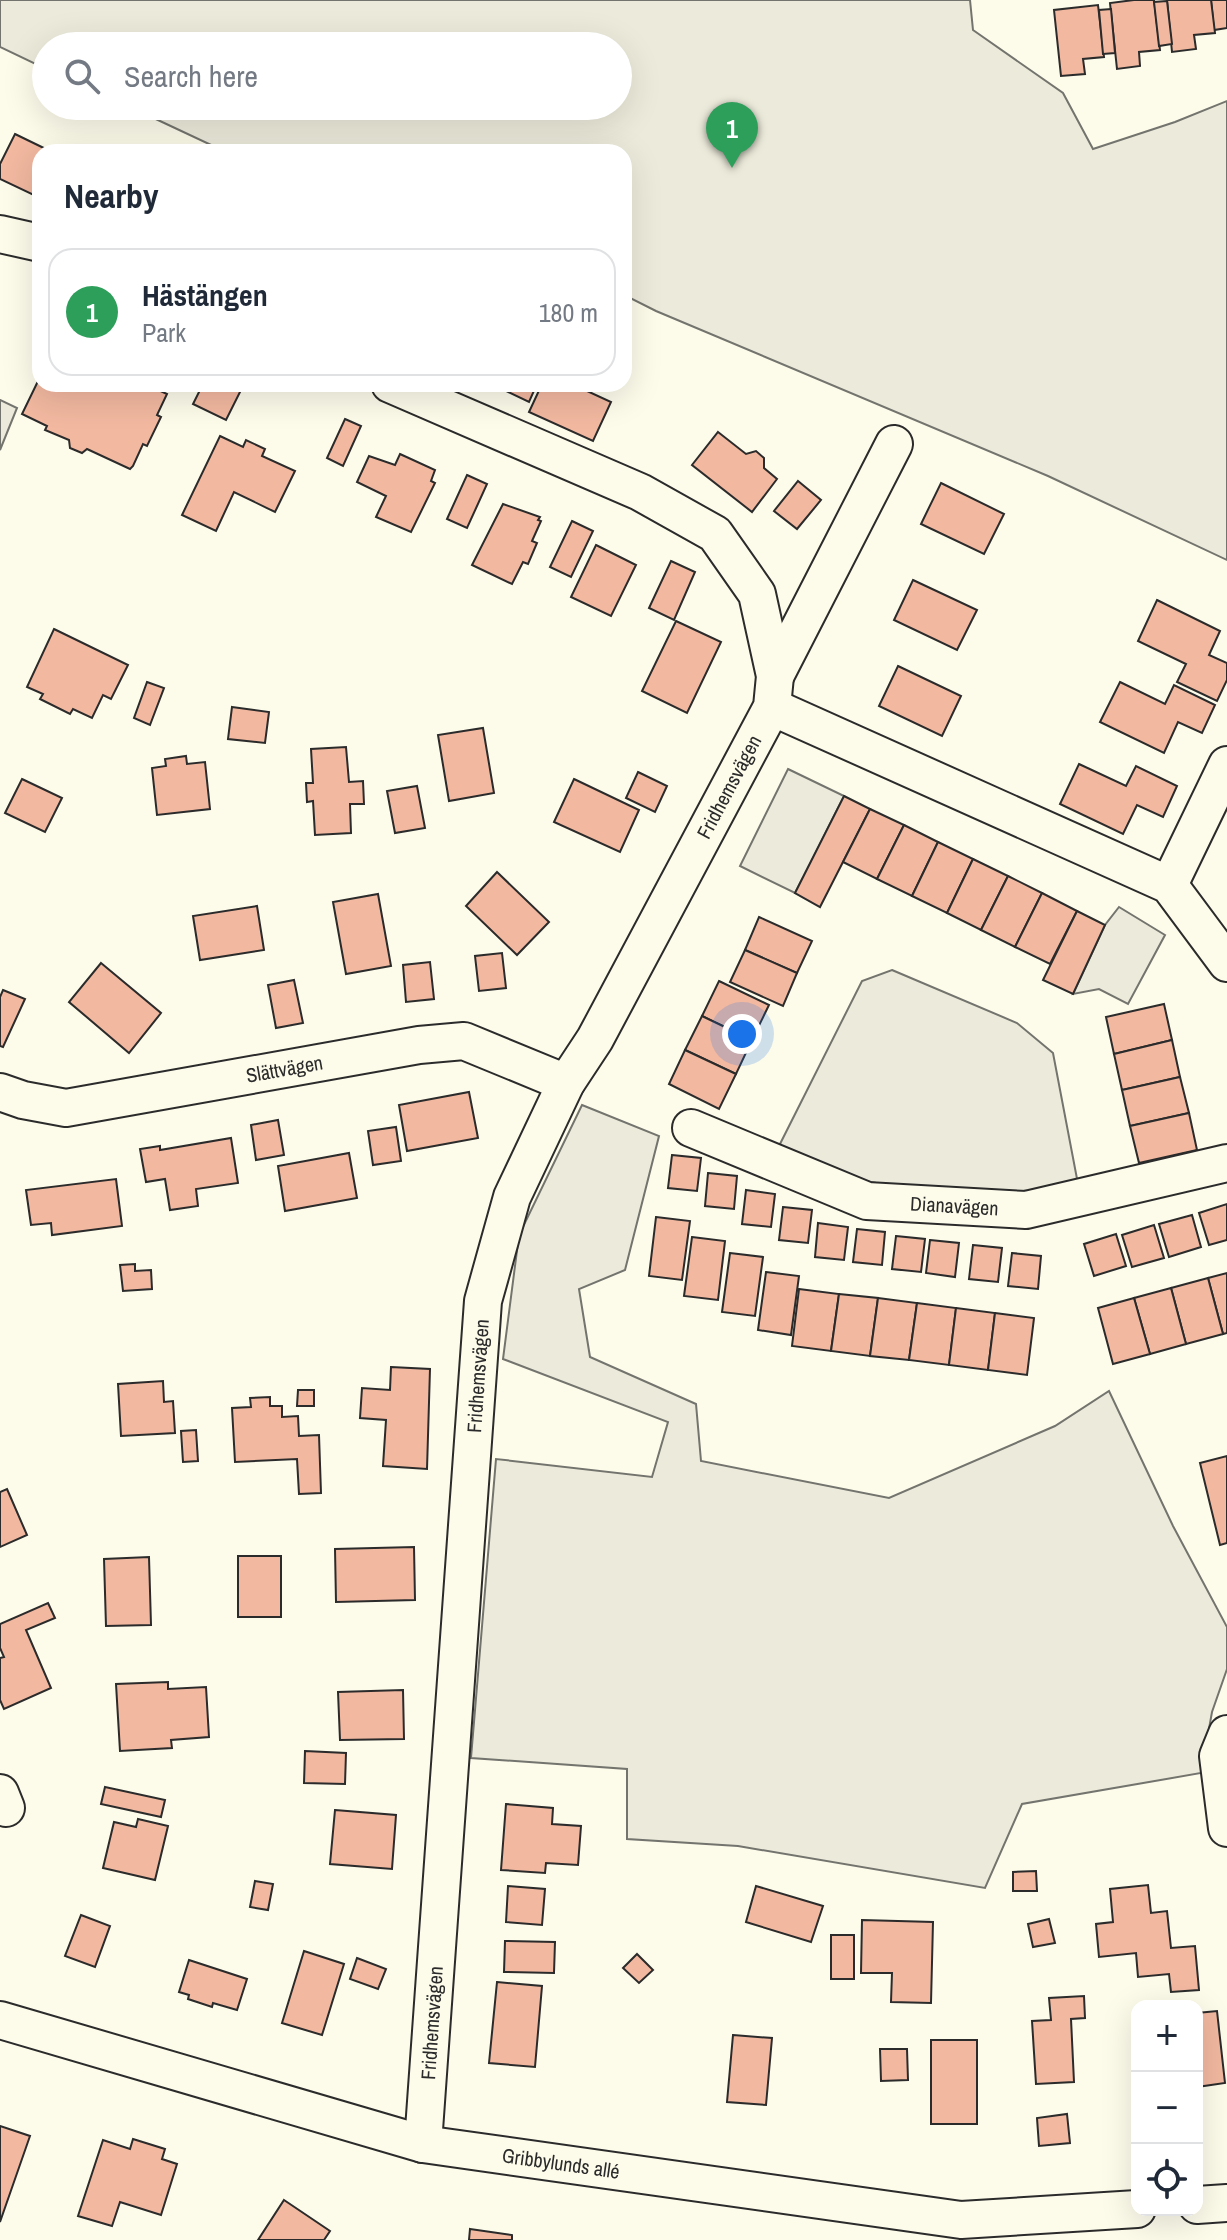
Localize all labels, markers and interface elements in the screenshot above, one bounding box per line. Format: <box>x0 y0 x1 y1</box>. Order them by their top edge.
search box <box>32 32 632 120</box>
icon: search <box>60 54 104 98</box>
text: Search here <box>124 56 258 96</box>
pin: 1 <box>706 102 758 168</box>
text: Nearby <box>64 173 159 219</box>
text: Hästängen <box>142 275 268 315</box>
text: 1 <box>86 295 98 330</box>
text: 180 m <box>539 295 598 330</box>
text: Park <box>142 315 186 350</box>
street label: Fridhemsvägen <box>690 730 767 843</box>
your location <box>722 1014 762 1054</box>
street label: Slättvägen <box>244 1048 325 1089</box>
street label: Dianavägen <box>909 1189 999 1221</box>
street label: Fridhemsvägen <box>460 1318 495 1434</box>
street label: Fridhemsvägen <box>414 1965 449 2081</box>
map controls <box>1131 2000 1203 2216</box>
button: + <box>1131 2000 1203 2072</box>
button: − <box>1131 2072 1203 2144</box>
street label: Gribbylunds allé <box>500 2141 621 2185</box>
button: locate <box>1131 2144 1203 2216</box>

